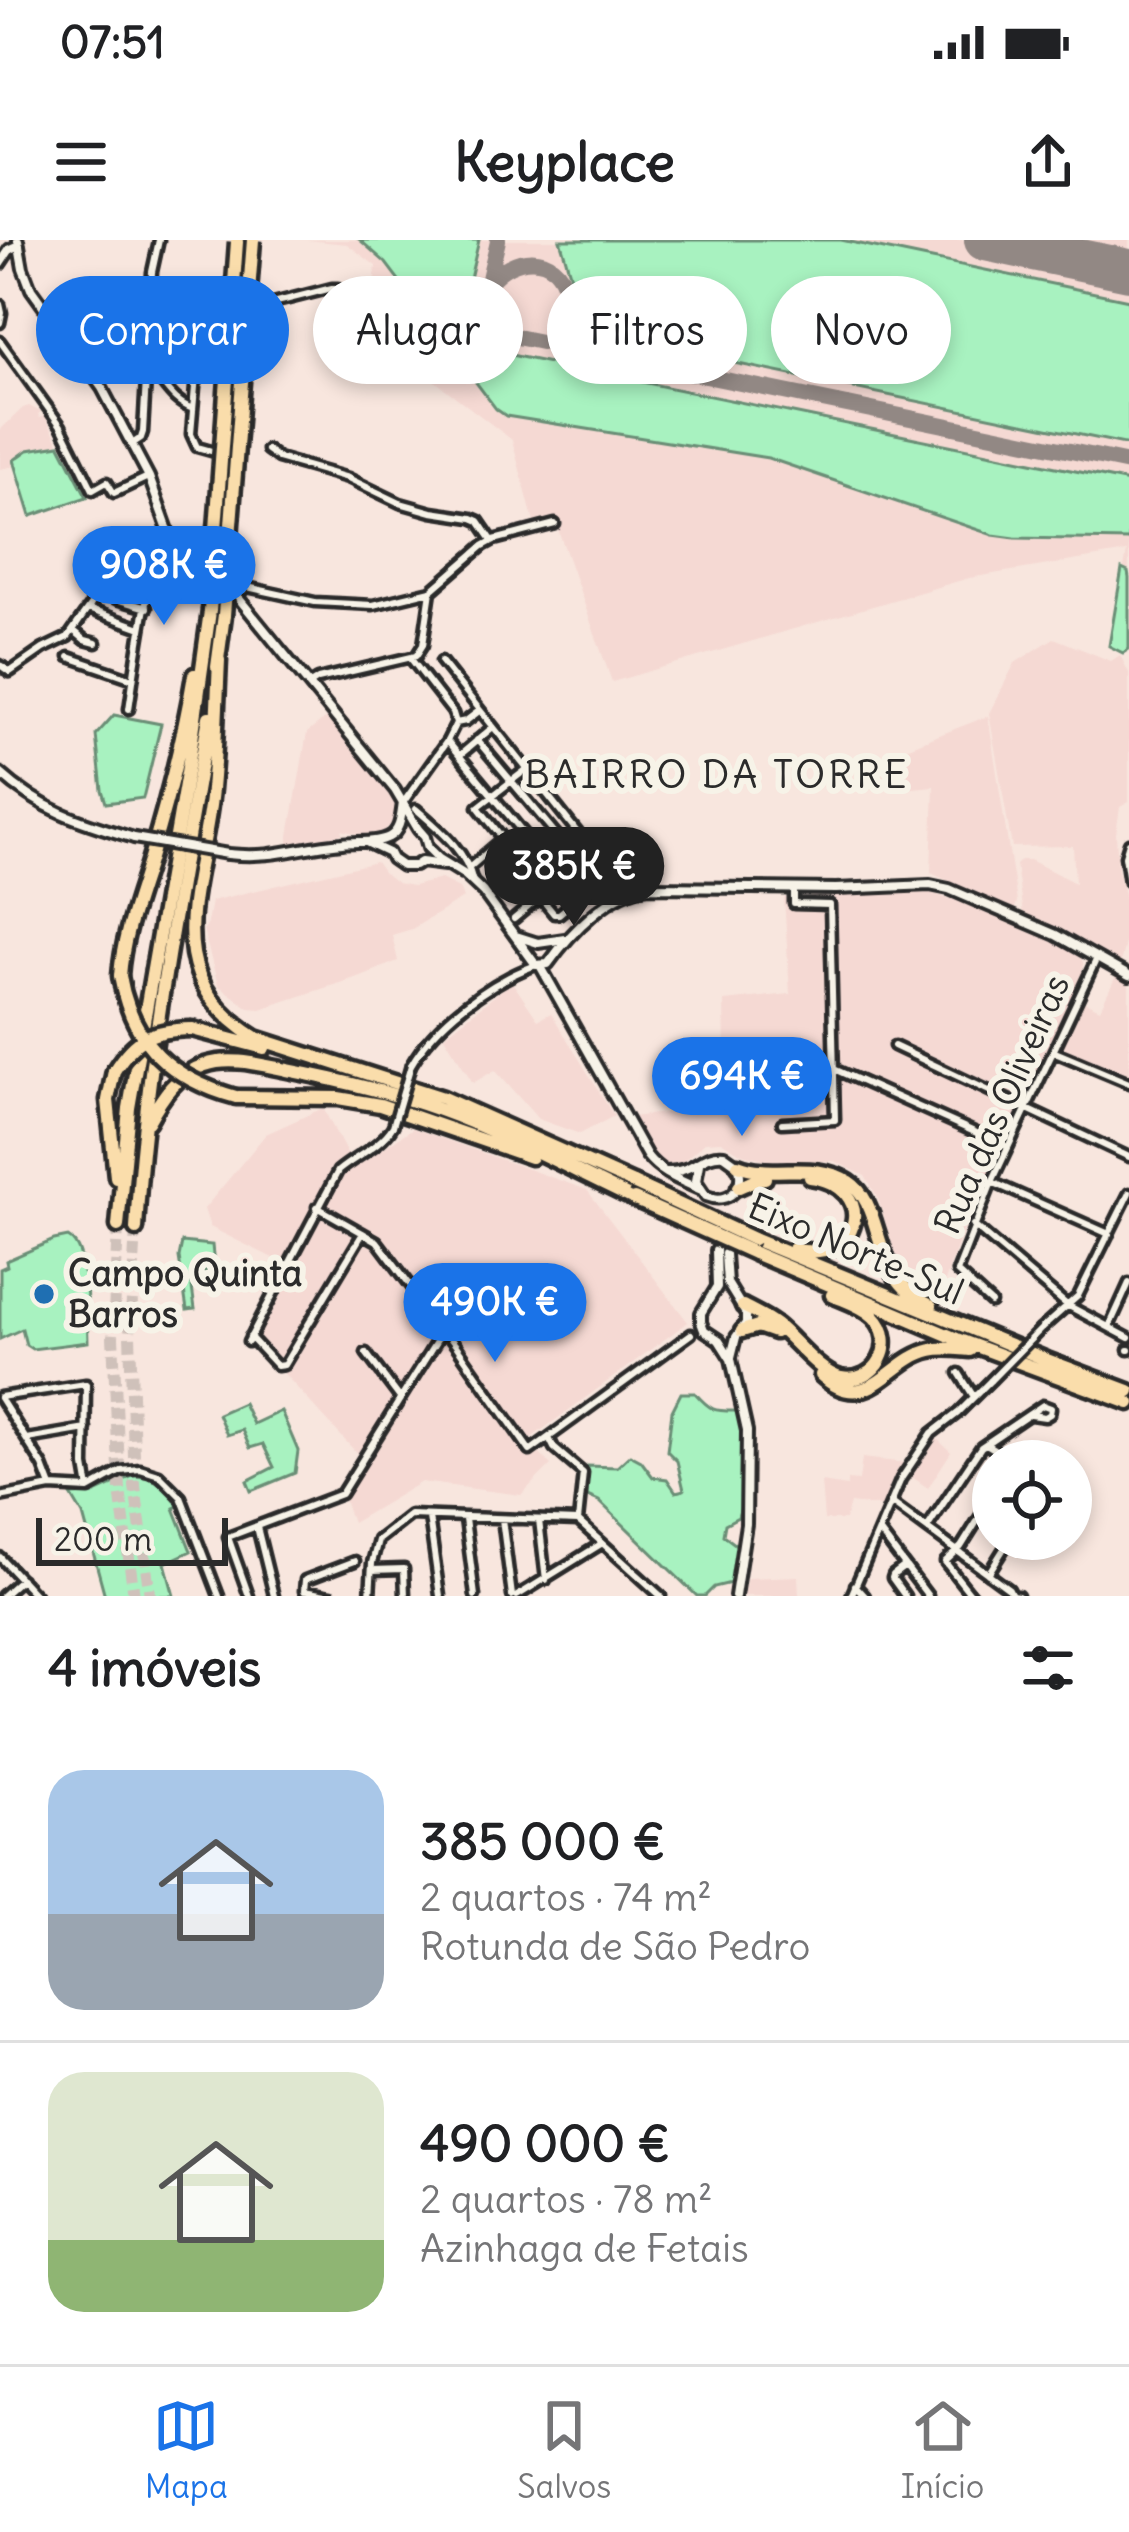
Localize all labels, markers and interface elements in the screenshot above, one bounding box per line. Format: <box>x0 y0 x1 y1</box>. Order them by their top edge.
text: 07:51 <box>60 14 165 70</box>
text: Keyplace <box>454 128 675 196</box>
icon: menu <box>48 129 114 195</box>
icon: share <box>1015 129 1081 195</box>
chip: Comprar <box>36 276 289 384</box>
chip: Alugar <box>313 276 523 384</box>
chip: Filtros <box>547 276 747 384</box>
chip: Novo <box>771 276 951 384</box>
pin: 908K € <box>66 526 262 628</box>
text: 908K € <box>99 540 229 589</box>
district label: BAIRRO DA TORRE <box>524 750 910 799</box>
pin: 385K € <box>476 827 672 929</box>
text: 385K € <box>511 841 637 890</box>
street label: Rua das Oliveiras <box>925 967 1079 1241</box>
pin: 694K € <box>644 1037 840 1139</box>
text: 694K € <box>679 1051 805 1100</box>
street label: Eixo Norte-Sul <box>742 1184 970 1314</box>
place label: Campo Quinta Barros <box>68 1251 302 1337</box>
pin: 490K € <box>397 1263 593 1365</box>
text: 490K € <box>430 1277 560 1326</box>
marker: Campo Quinta Barros <box>31 1281 57 1307</box>
map controls <box>972 1440 1092 1560</box>
button: locate <box>972 1440 1092 1560</box>
scale bar <box>36 1512 228 1565</box>
text: 200 m <box>54 1518 152 1560</box>
icon: filters <box>1015 1635 1081 1701</box>
text: 4 imóveis <box>48 1636 261 1700</box>
text: 385 000 € <box>420 1809 665 1873</box>
icon: home <box>144 1818 288 1962</box>
text: 2 quartos · 74 m² <box>420 1873 712 1922</box>
text: Rotunda de São Pedro <box>420 1922 811 1971</box>
text: 490 000 € <box>420 2111 670 2175</box>
icon: home <box>144 2120 288 2264</box>
text: 2 quartos · 78 m² <box>420 2175 713 2224</box>
text: Azinhaga de Fetais <box>420 2224 749 2273</box>
tab: Mapa <box>145 2393 228 2507</box>
tab: Salvos <box>517 2393 611 2507</box>
tab: Início <box>901 2393 984 2507</box>

